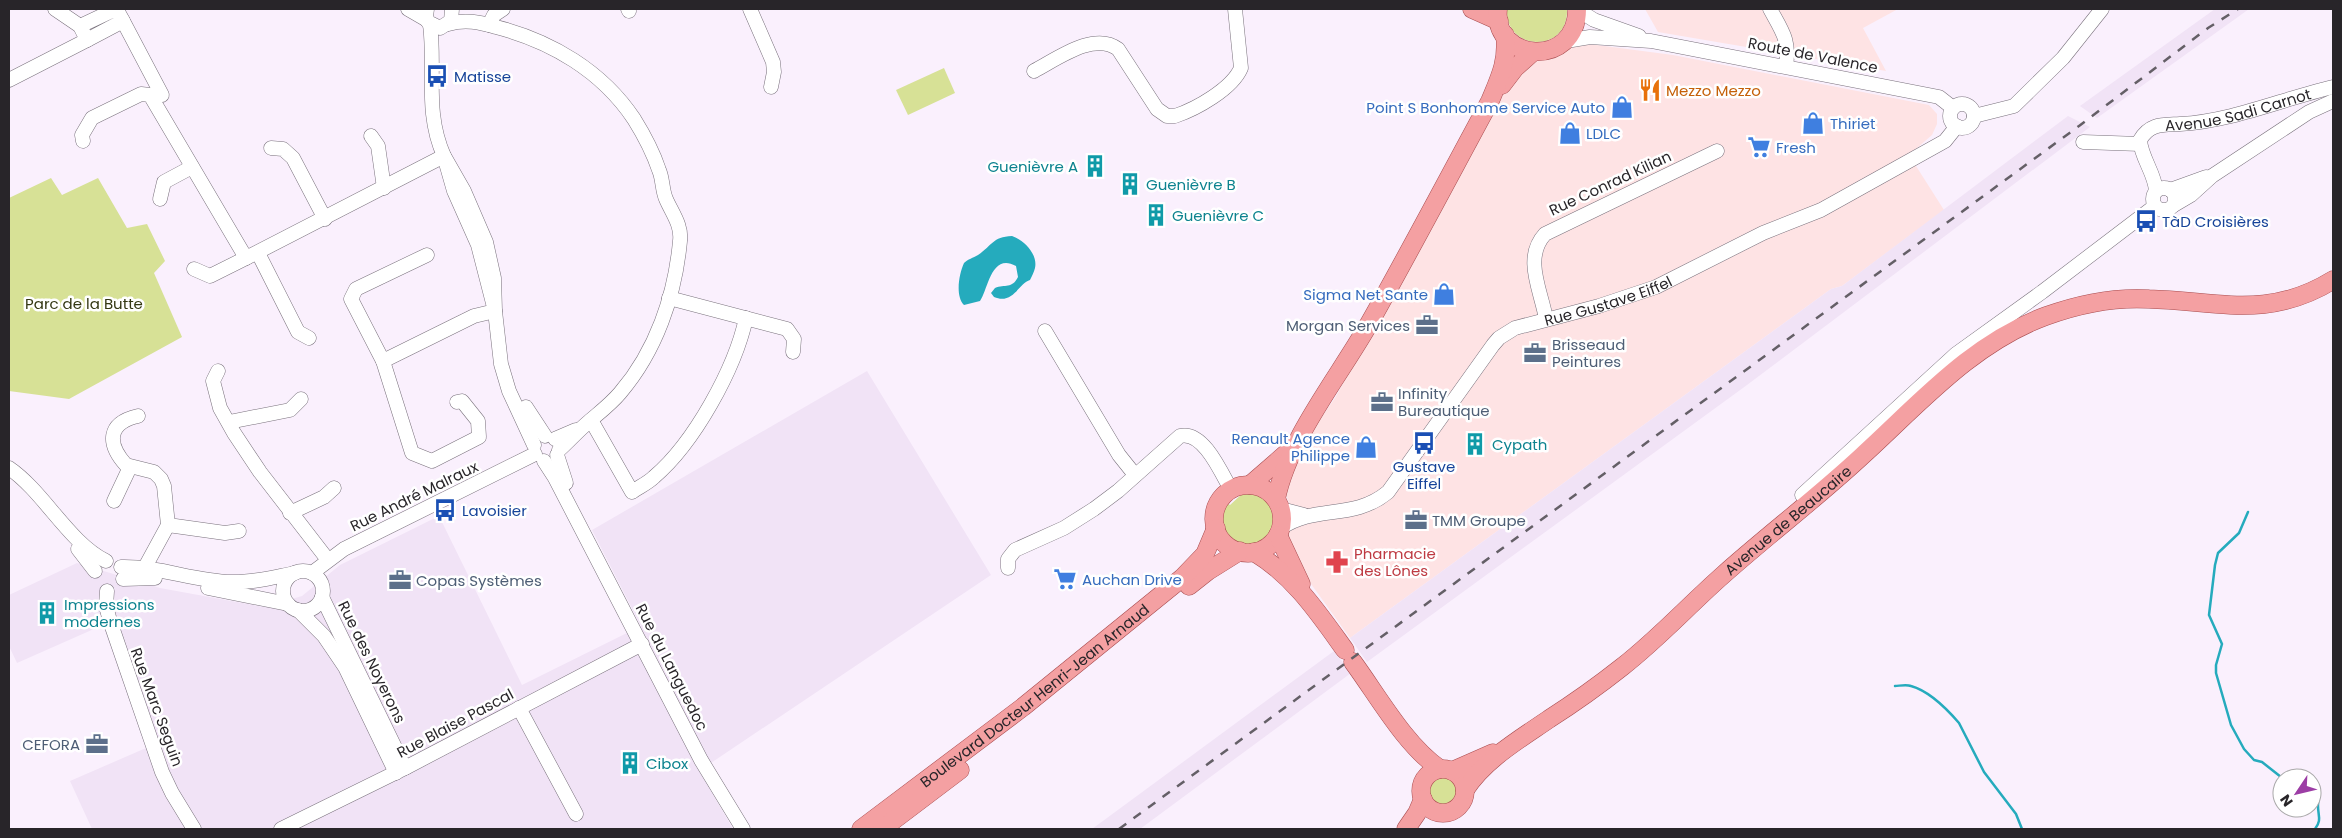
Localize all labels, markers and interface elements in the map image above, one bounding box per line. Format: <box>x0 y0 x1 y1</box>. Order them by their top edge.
street label: Route de Valence <box>1746 32 1880 78</box>
bus stop icon: Matisse <box>424 63 450 89</box>
place label: Matisse <box>454 66 511 87</box>
restaurant icon: Mezzo Mezzo <box>1637 77 1663 103</box>
place label: Mezzo Mezzo <box>1666 80 1761 101</box>
street label: Avenue Sadi Carnot <box>2164 83 2313 135</box>
shop icon: Point S Bonhomme Service Auto <box>1609 94 1635 120</box>
place label: Point S Bonhomme Service Auto <box>1366 97 1605 118</box>
shop icon: Thiriet <box>1800 110 1826 136</box>
place label: Thiriet <box>1830 113 1875 134</box>
shop icon: LDLC <box>1557 120 1583 146</box>
place label: LDLC <box>1586 123 1621 144</box>
supermarket icon: Fresh <box>1746 134 1772 160</box>
place label: Fresh <box>1776 137 1816 158</box>
street label: Rue Conrad Kilian <box>1546 145 1674 221</box>
building icon: Guenièvre A <box>1082 153 1108 179</box>
place label: Guenièvre A <box>987 156 1078 177</box>
building icon: Guenièvre B <box>1117 171 1143 197</box>
place label: Guenièvre B <box>1146 174 1236 195</box>
building icon: Guenièvre C <box>1143 202 1169 228</box>
place label: Guenièvre C <box>1172 205 1264 226</box>
bus stop icon: TàD Croisières <box>2133 208 2159 234</box>
place label: TàD Croisières <box>2162 211 2269 232</box>
street label: Rue Gustave Eiffel <box>1542 270 1675 330</box>
shop icon: Sigma Net Sante <box>1431 281 1457 307</box>
place label: Sigma Net Sante <box>1303 284 1428 305</box>
park label: Parc de la Butte <box>25 293 143 314</box>
office icon: Morgan Services <box>1414 312 1440 338</box>
place label: Morgan Services <box>1286 315 1410 336</box>
place label: Brisseaud Peintures <box>1552 334 1625 372</box>
office icon: Brisseaud Peintures <box>1522 340 1548 366</box>
place label: Infinity Bureautique <box>1398 383 1490 421</box>
office icon: Infinity Bureautique <box>1369 389 1395 415</box>
place label: Renault Agence Philippe <box>1232 428 1350 466</box>
bus stop icon: Gustave Eiffel <box>1411 430 1437 456</box>
building icon: Cypath <box>1462 431 1488 457</box>
shop icon: Renault Agence Philippe <box>1353 434 1379 460</box>
place label: Cypath <box>1492 434 1547 455</box>
street label: Rue André Malraux <box>346 456 482 536</box>
place label: Gustave Eiffel <box>1393 456 1455 494</box>
street label: Avenue de Beaucaire <box>1720 460 1856 580</box>
bus stop icon: Lavoisier <box>432 497 458 523</box>
place label: Lavoisier <box>462 500 527 521</box>
office icon: TMM Groupe <box>1403 507 1429 533</box>
place label: TMM Groupe <box>1432 510 1526 531</box>
place label: Pharmacie des Lônes <box>1354 543 1436 581</box>
pharmacy icon: Pharmacie des Lônes <box>1324 549 1350 575</box>
supermarket icon: Auchan Drive <box>1052 566 1078 592</box>
office icon: Copas Systèmes <box>387 567 413 593</box>
place label: Auchan Drive <box>1082 569 1182 590</box>
place label: Copas Systèmes <box>416 570 542 591</box>
place label: Impressions modernes <box>64 594 155 632</box>
street label: Rue des Noyerons <box>333 597 411 727</box>
street label: Boulevard Docteur Henri-Jean Arnaud <box>915 598 1153 792</box>
building icon: Impressions modernes <box>34 600 60 626</box>
street label: Rue du Languedoc <box>631 600 713 734</box>
street label: Rue Marc Seguin <box>126 645 188 769</box>
street label: Rue Blaise Pascal <box>393 683 517 763</box>
office icon: CEFORA <box>84 731 110 757</box>
place label: CEFORA <box>22 734 80 755</box>
building icon: Cibox <box>617 750 643 776</box>
place label: Cibox <box>646 753 688 774</box>
north arrow <box>2272 768 2322 818</box>
text: N <box>2275 790 2298 811</box>

